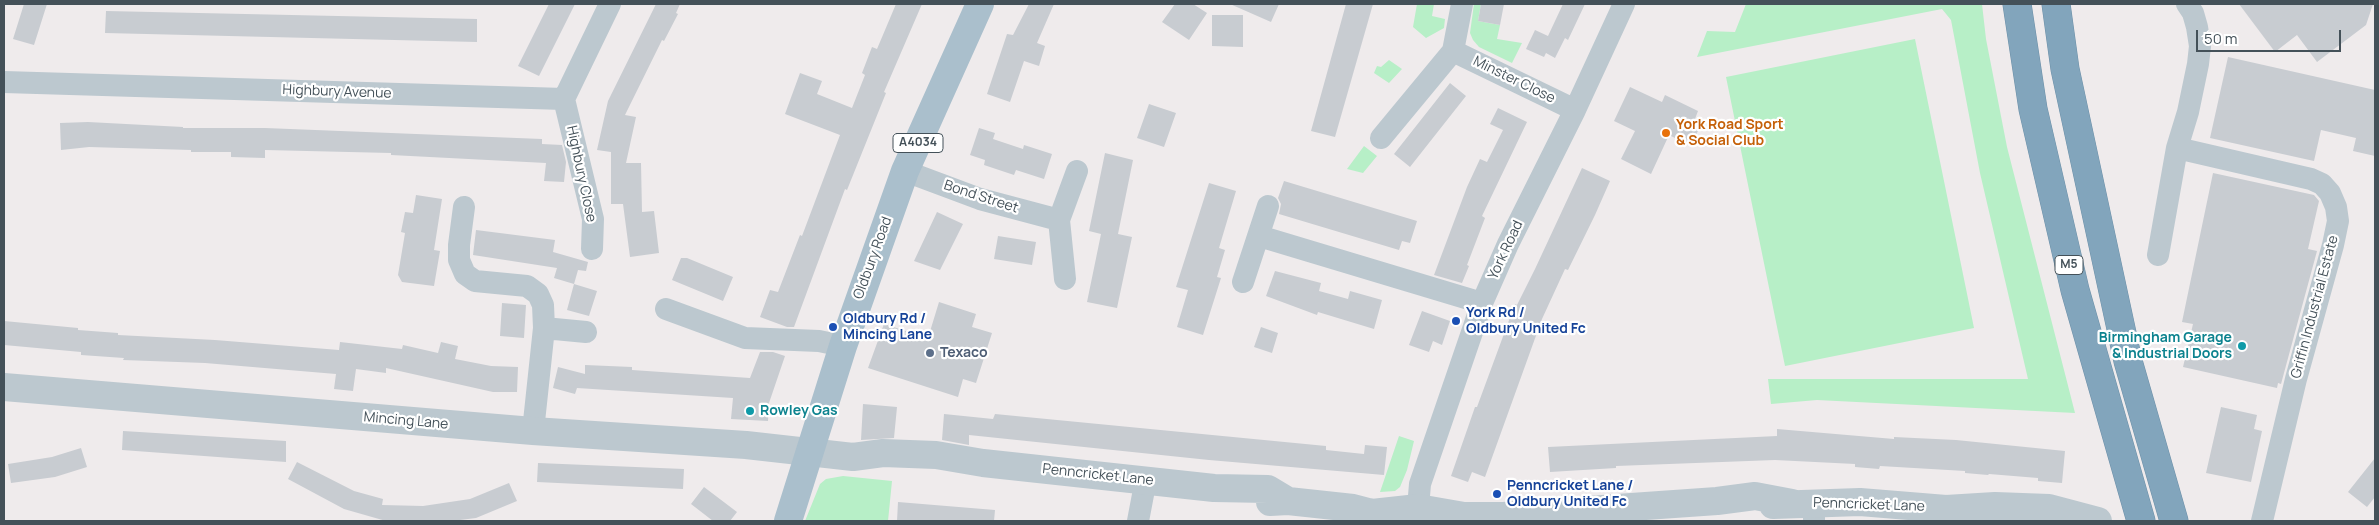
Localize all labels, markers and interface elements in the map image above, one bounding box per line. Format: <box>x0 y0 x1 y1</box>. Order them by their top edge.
scale bar <box>2199 20 2344 52</box>
text: 50 m <box>2204 28 2238 49</box>
street label: Minster Close <box>1470 53 1558 107</box>
street label: Highbury Avenue <box>282 82 392 102</box>
place label: York Road Sport & Social Club <box>1676 117 1784 150</box>
street label: Highbury Close <box>563 124 599 224</box>
marker: York Road Sport & Social Club <box>1660 127 1672 139</box>
road number: A4034 <box>893 134 943 152</box>
street label: Bond Street <box>942 177 1020 217</box>
street label: Oldbury Road <box>850 214 896 302</box>
street label: York Road <box>1485 218 1527 282</box>
street label: Griffin Industrial Estate <box>2288 234 2342 380</box>
road number: M5 <box>2055 256 2083 274</box>
place label: York Rd / Oldbury United Fc <box>1466 305 1586 338</box>
place label: Oldbury Rd / Mincing Lane <box>843 311 932 344</box>
marker: York Rd / Oldbury United Fc <box>1450 315 1462 327</box>
marker: Oldbury Rd / Mincing Lane <box>827 321 839 333</box>
place label: Birmingham Garage & Industrial Doors <box>2099 330 2232 362</box>
marker: Birmingham Garage & Industrial Doors <box>2236 340 2248 352</box>
place label: Texaco <box>940 345 988 361</box>
marker: Texaco <box>924 347 936 359</box>
place label: Rowley Gas <box>760 403 838 419</box>
marker: Rowley Gas <box>744 405 756 417</box>
street label: Mincing Lane <box>363 409 449 433</box>
street label: Penncricket Lane <box>1042 461 1154 489</box>
place label: Penncricket Lane / Oldbury United Fc <box>1507 478 1633 511</box>
marker: Penncricket Lane / Oldbury United Fc <box>1491 488 1503 500</box>
street label: Penncricket Lane <box>1813 495 1925 515</box>

